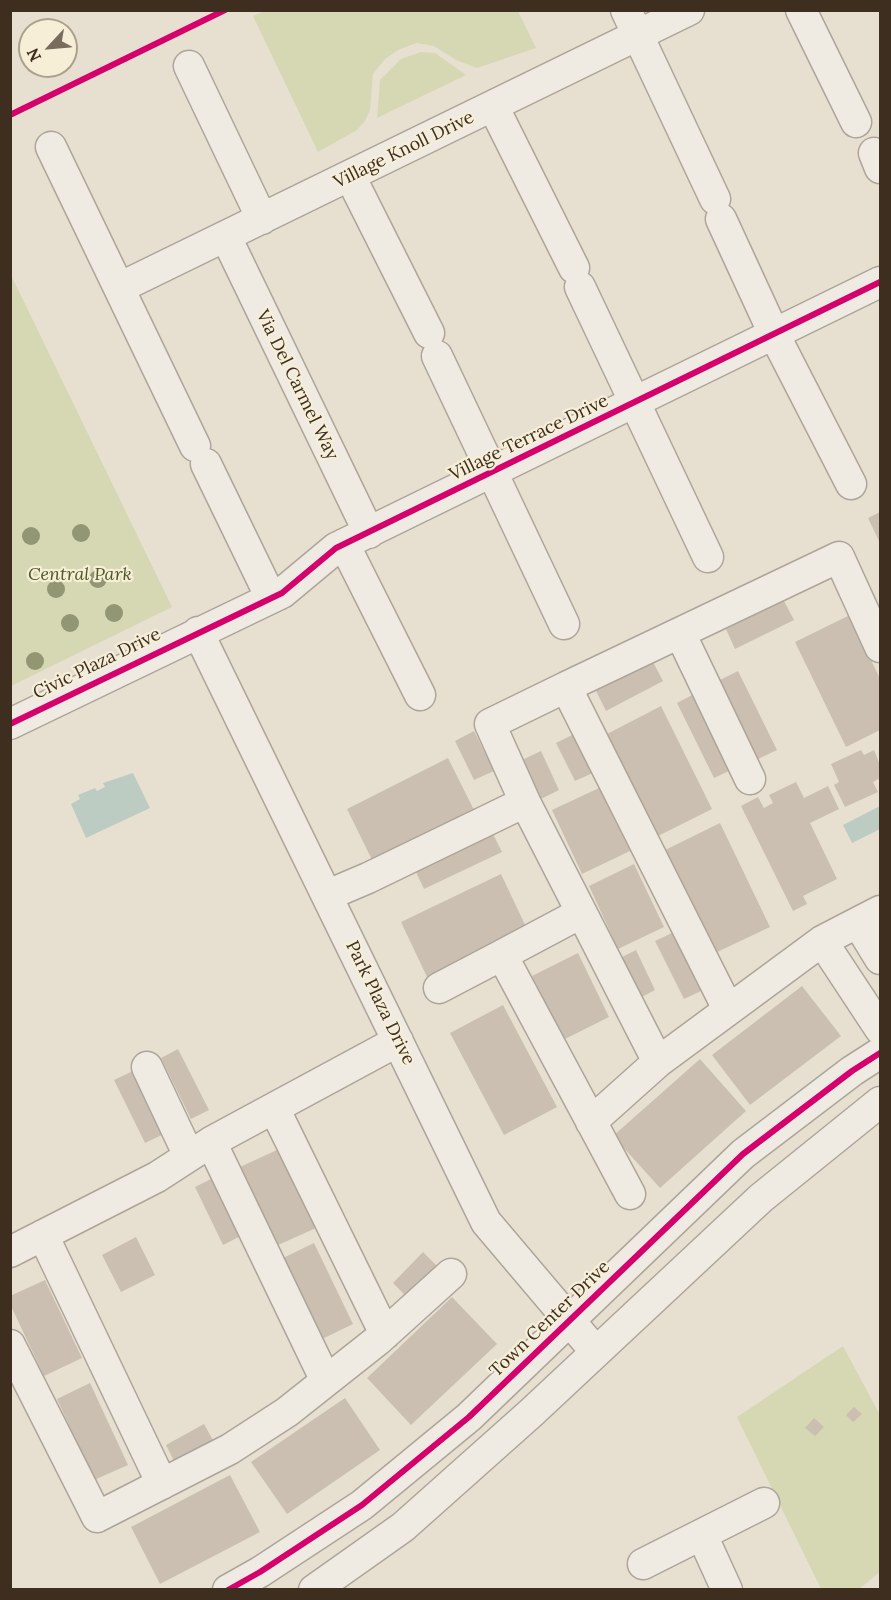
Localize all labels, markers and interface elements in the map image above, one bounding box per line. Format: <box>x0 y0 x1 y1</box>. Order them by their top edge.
north arrow <box>18 18 78 78</box>
text: N <box>22 45 45 65</box>
street label: Village Knoll Drive <box>330 107 478 193</box>
street label: Via Del Carmel Way <box>251 306 343 464</box>
street label: Village Terrace Drive <box>446 390 612 486</box>
park label: Central Park <box>28 564 132 586</box>
street label: Civic Plaza Drive <box>30 624 164 704</box>
street label: Park Plaza Drive <box>341 937 419 1069</box>
street label: Town Center Drive <box>486 1256 614 1382</box>

